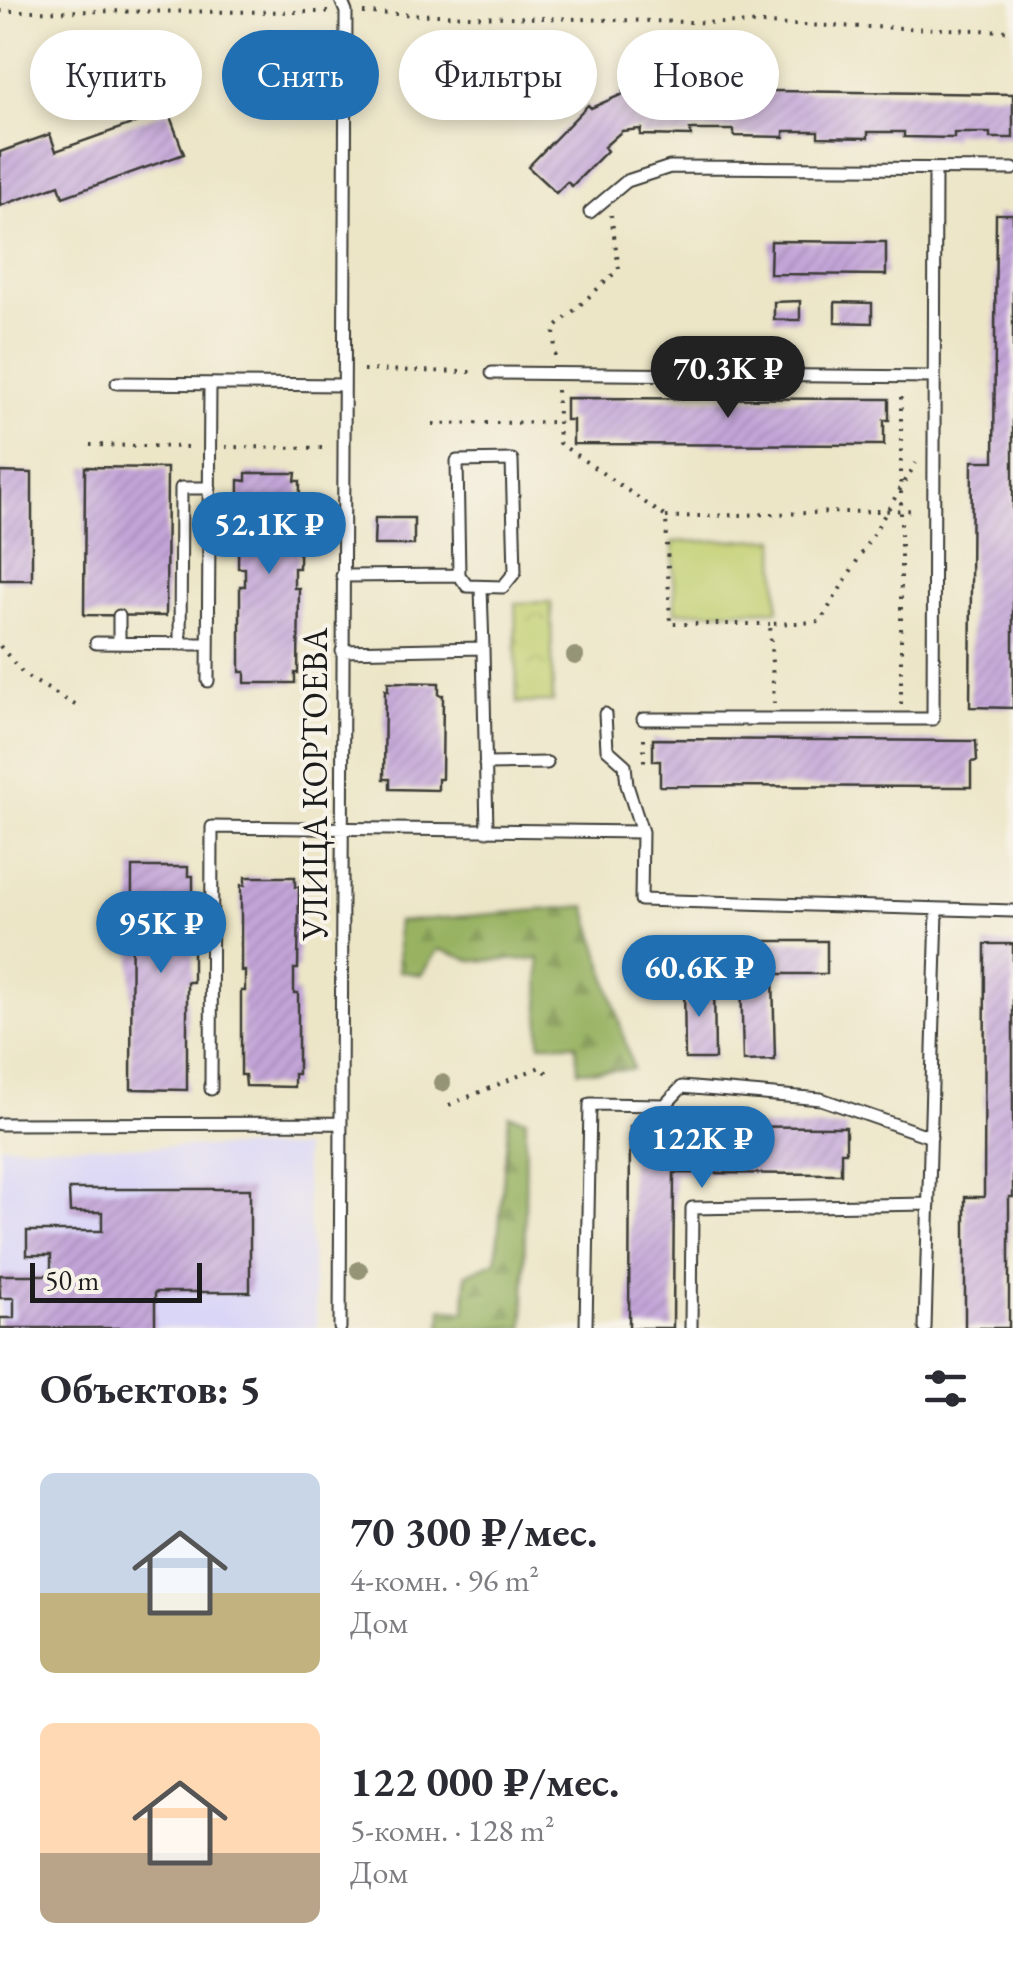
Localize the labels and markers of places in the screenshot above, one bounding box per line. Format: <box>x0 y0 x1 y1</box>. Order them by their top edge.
pin: 70.3K ₽ <box>636 336 820 421</box>
pin: 52.1K ₽ <box>177 492 361 577</box>
pin: 95K ₽ <box>91 891 231 976</box>
pin: 60.6K ₽ <box>607 935 791 1020</box>
pin: 122K ₽ <box>621 1106 783 1191</box>

